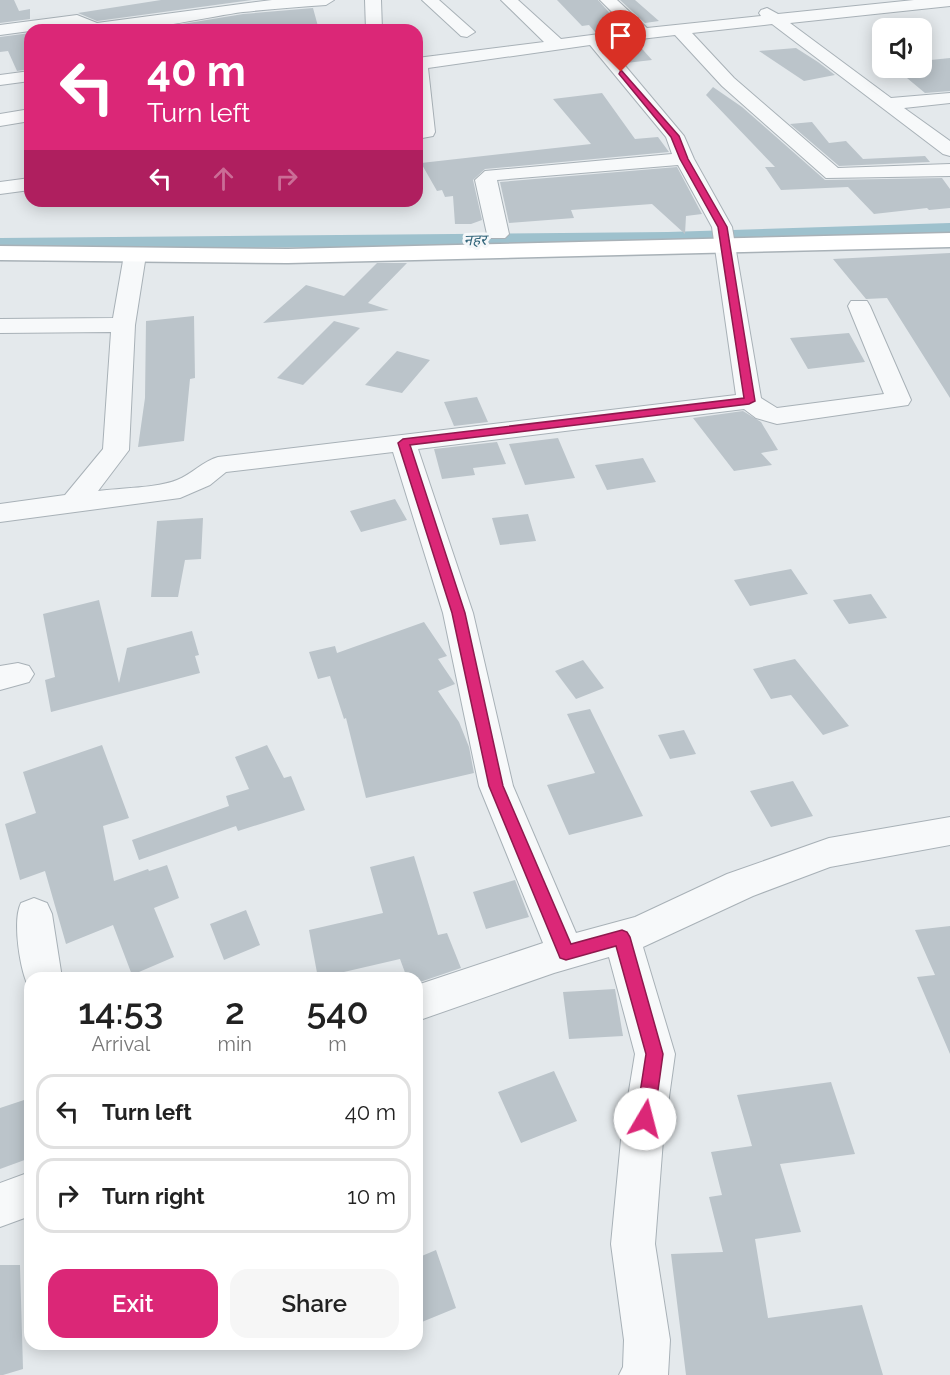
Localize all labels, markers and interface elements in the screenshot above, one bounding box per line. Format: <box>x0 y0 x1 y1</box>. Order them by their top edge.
pin <box>595 10 646 72</box>
map controls <box>872 18 932 78</box>
button: sound <box>872 18 932 78</box>
icon: arrive <box>604 19 637 52</box>
text: 40 m <box>147 47 246 96</box>
icon: left <box>48 48 126 126</box>
text: Turn left <box>147 97 250 128</box>
icon: left <box>144 162 177 195</box>
icon: ahead <box>207 162 240 195</box>
icon: right <box>270 162 303 195</box>
water label: नहर <box>464 231 489 249</box>
text: 14:53 <box>78 990 163 1032</box>
text: 2 <box>225 990 245 1032</box>
text: 540 <box>306 990 369 1032</box>
text: Arrival <box>91 1032 150 1056</box>
text: min <box>218 1032 252 1056</box>
text: m <box>328 1032 347 1056</box>
position arrow <box>613 1087 677 1151</box>
icon: left <box>51 1095 84 1128</box>
text: Turn left <box>102 1099 192 1125</box>
text: 40 m <box>345 1099 396 1125</box>
icon: right <box>51 1179 84 1212</box>
text: Turn right <box>102 1183 205 1209</box>
text: 10 m <box>347 1183 396 1209</box>
button: Exit <box>48 1269 218 1338</box>
button: Share <box>230 1269 399 1338</box>

